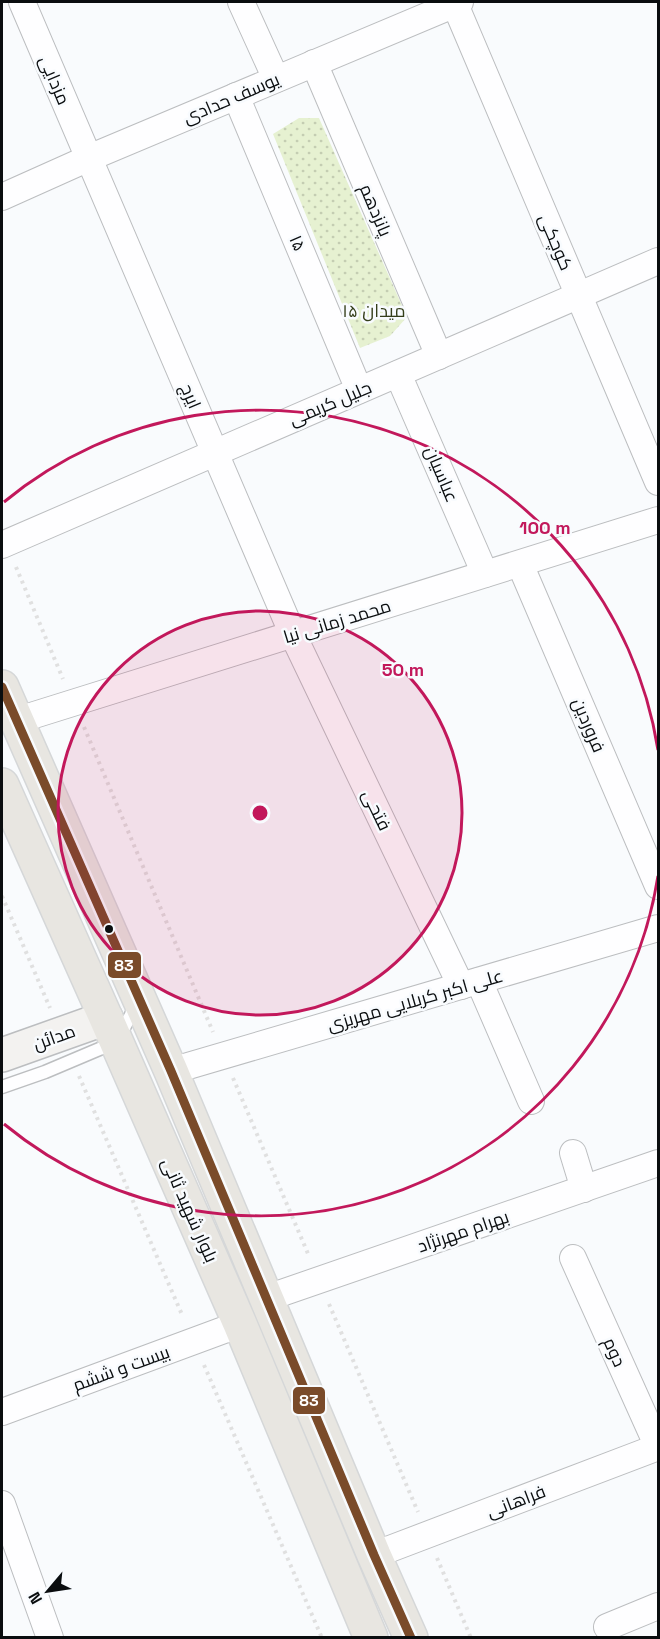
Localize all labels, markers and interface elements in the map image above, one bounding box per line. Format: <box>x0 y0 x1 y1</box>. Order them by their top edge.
street label: مزدایی <box>34 52 76 108</box>
street label: یوسف حدادی <box>179 67 283 129</box>
street label: پانزدهم <box>354 180 397 240</box>
street label: کوچکی <box>533 210 578 274</box>
street label: ۱۵ <box>284 231 312 255</box>
park label: میدان ۱۵ <box>342 299 406 322</box>
street label: جلیل کریمی <box>285 375 375 431</box>
street label: ایرج <box>175 380 207 413</box>
street label: عباسیان <box>420 442 464 506</box>
text: 100 m <box>519 516 571 539</box>
street label: محمد زمانی نیا <box>280 594 394 648</box>
text: 50 m <box>382 658 424 681</box>
street label: فروردین <box>567 694 611 756</box>
street label: فتحی <box>357 786 397 834</box>
centre of rings <box>250 803 270 823</box>
unlabelled marker <box>103 923 115 935</box>
line badge: 83 <box>107 951 142 979</box>
text: 83 <box>114 955 134 976</box>
street label: علی اکبر کربلایی مهریزی <box>324 964 506 1036</box>
street label: مدائن <box>30 1019 78 1055</box>
street label: بلوار شهید ثانی <box>157 1154 223 1266</box>
street label: بهرام مهرنژاد <box>414 1205 512 1258</box>
street label: دوم <box>598 1334 632 1371</box>
street label: بیست و ششم <box>69 1340 173 1397</box>
line badge: 83 <box>292 1386 326 1415</box>
text: 83 <box>299 1390 319 1411</box>
street label: فراهانی <box>483 1479 549 1523</box>
north arrow <box>18 1561 78 1621</box>
text: N <box>24 1588 47 1608</box>

